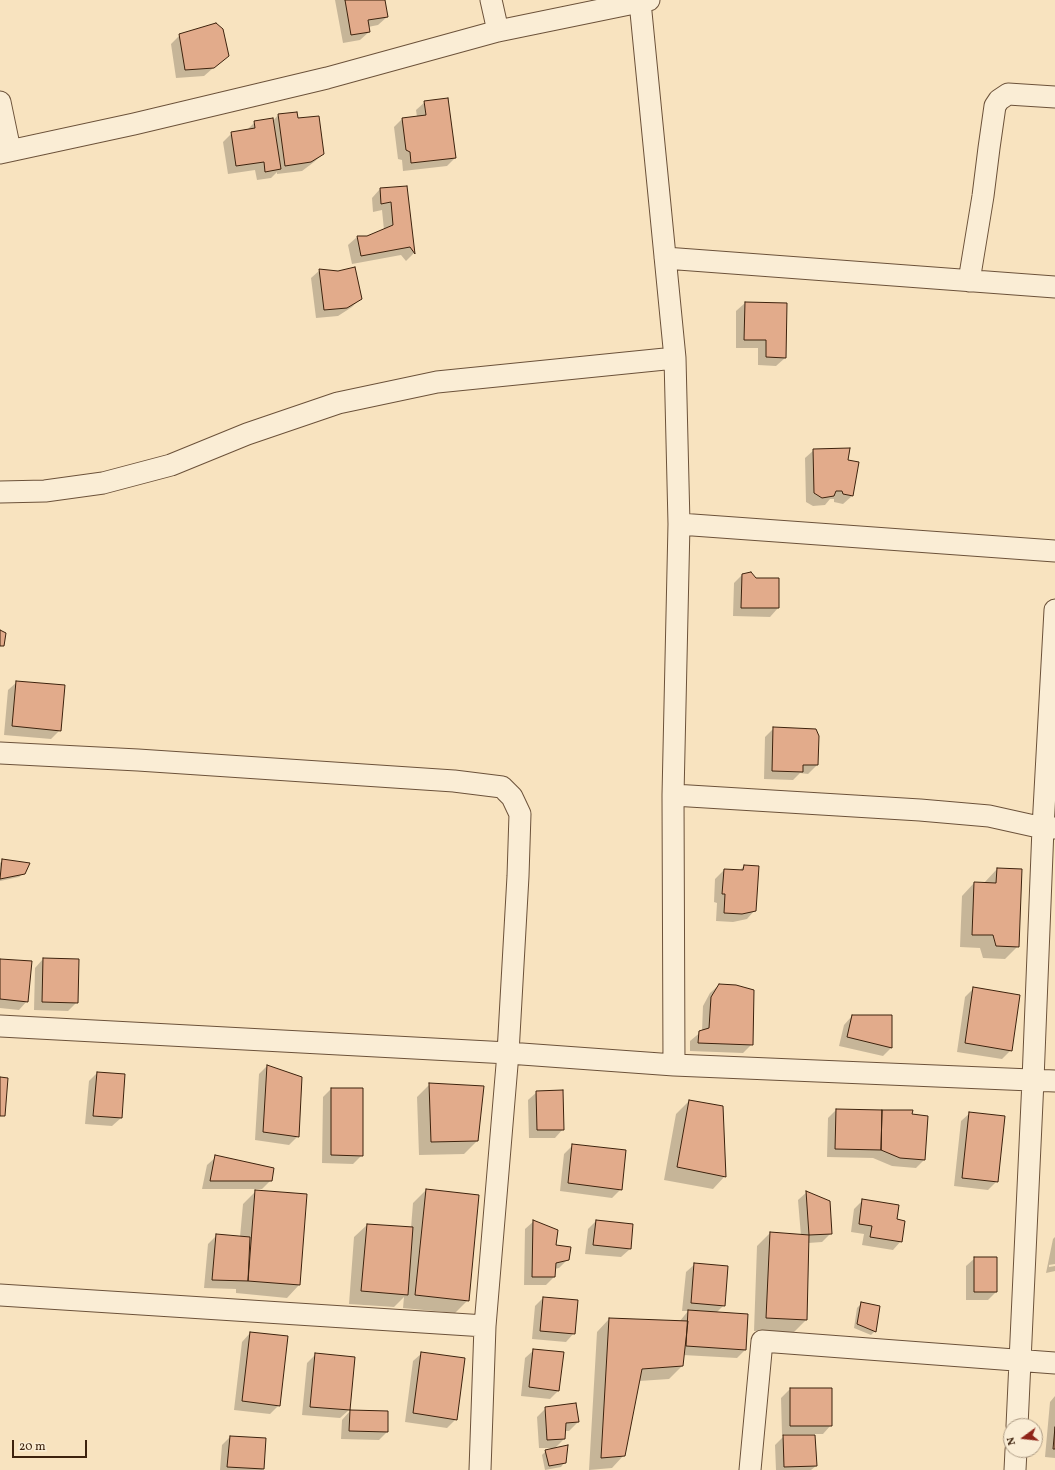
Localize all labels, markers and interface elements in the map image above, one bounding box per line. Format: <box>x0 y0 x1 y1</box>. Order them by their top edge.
north arrow <box>1003 1418 1043 1458</box>
scale bar <box>14 1432 89 1458</box>
text: N <box>1004 1435 1020 1447</box>
text: 20 m <box>19 1439 46 1455</box>

